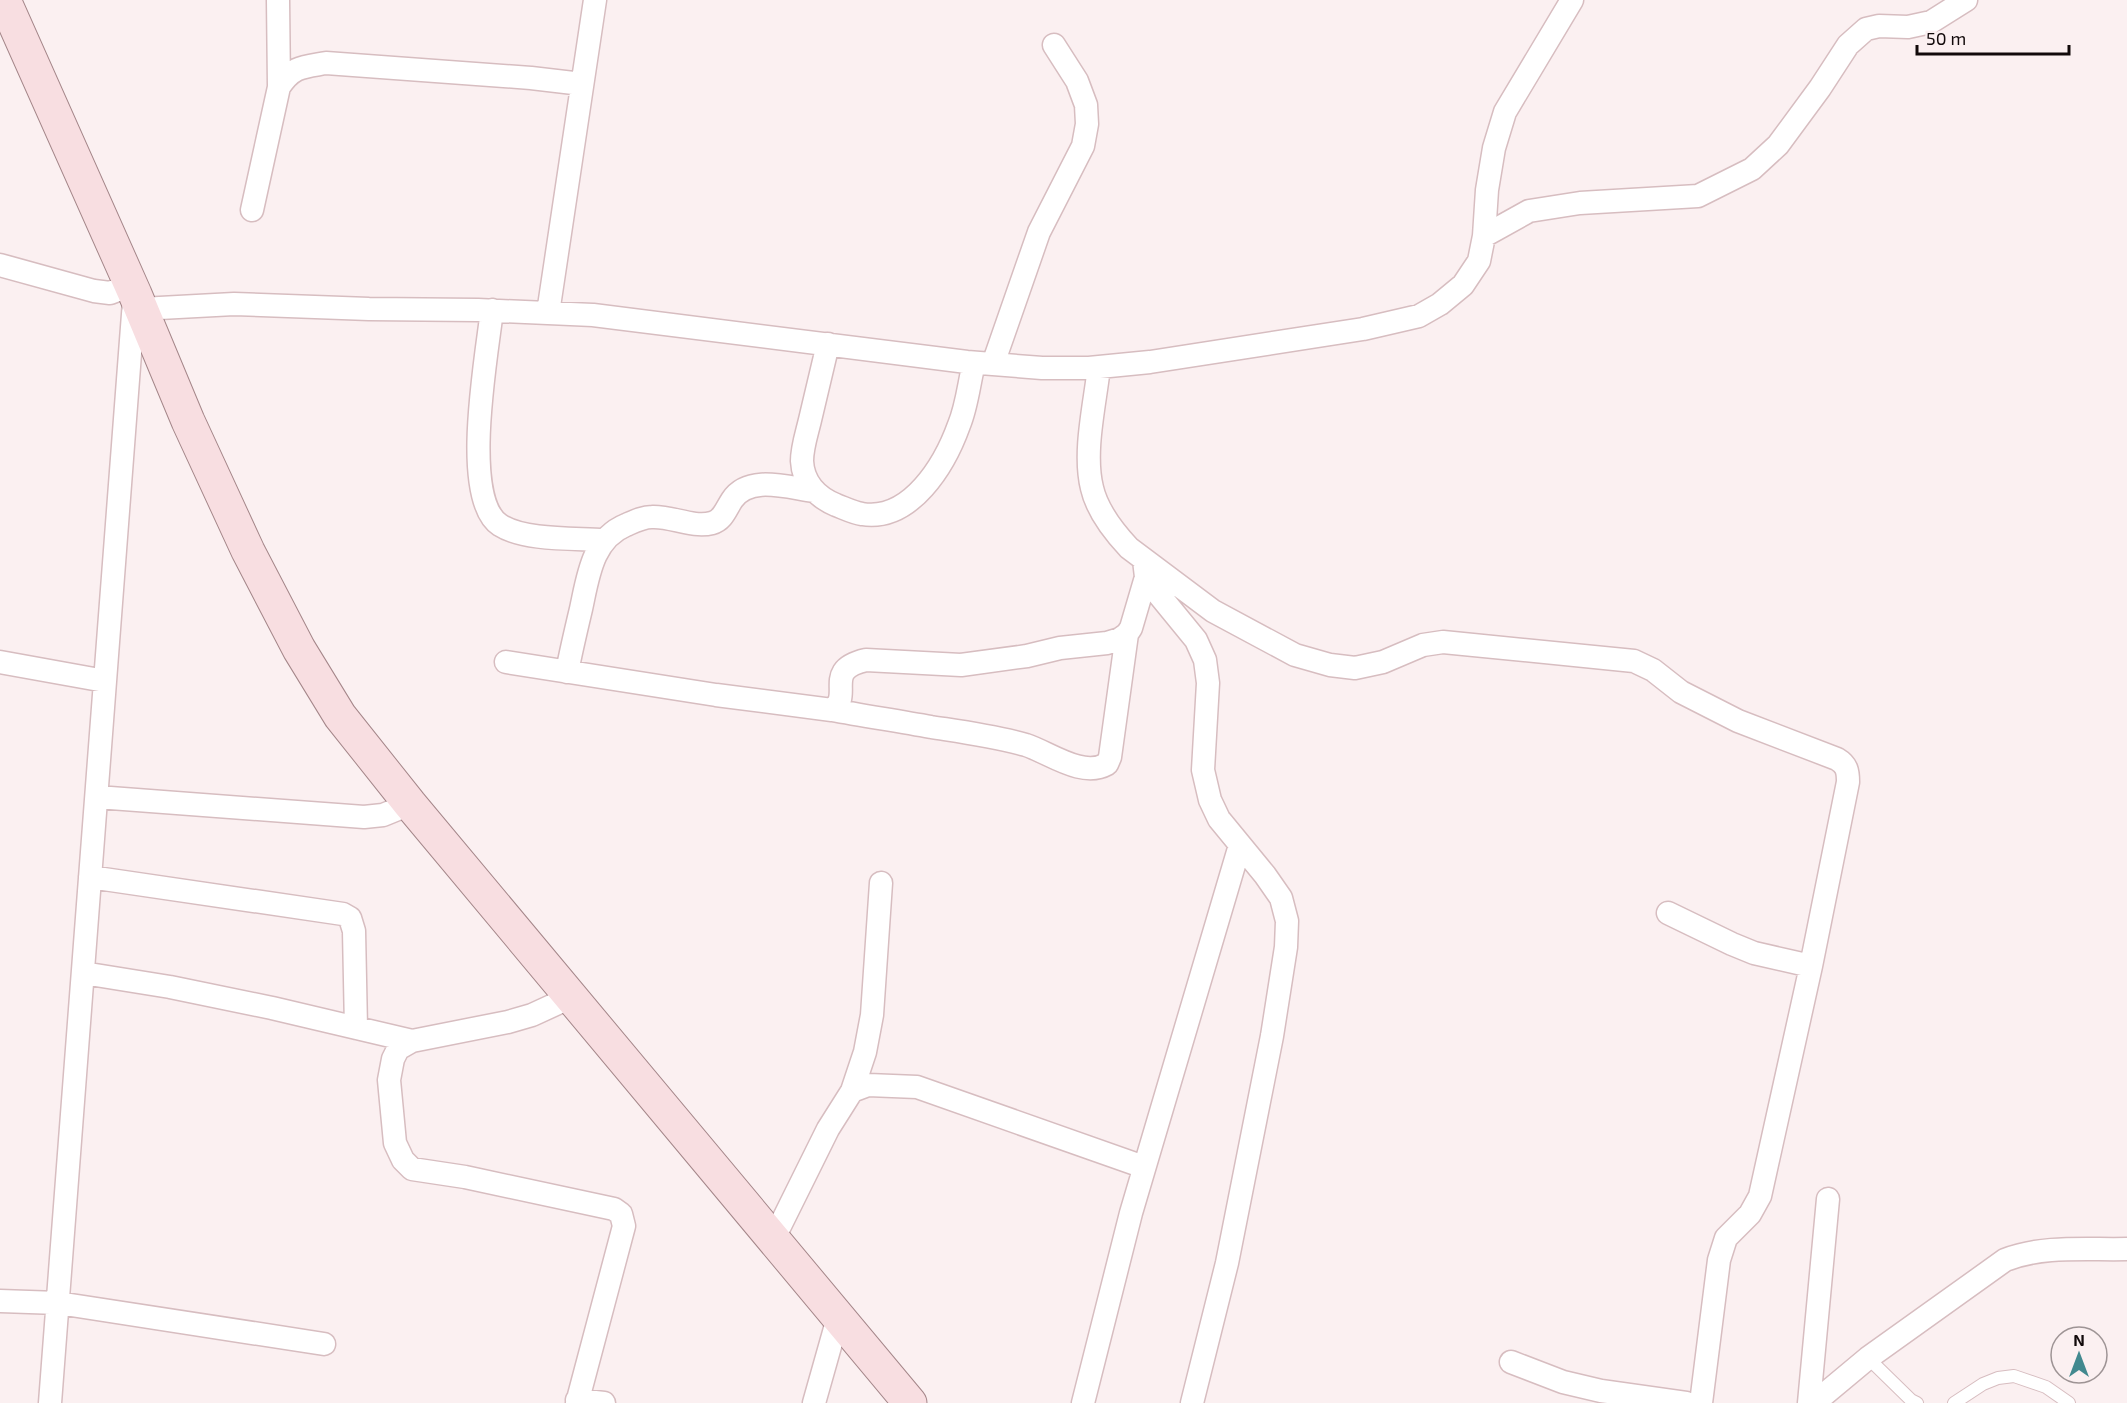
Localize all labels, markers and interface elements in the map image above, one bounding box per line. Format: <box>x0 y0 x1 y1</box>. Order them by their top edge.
scale bar <box>1917 18 2068 56</box>
text: 50 m <box>1926 27 1966 49</box>
north arrow <box>2049 1325 2109 1385</box>
text: N <box>2073 1330 2085 1349</box>

